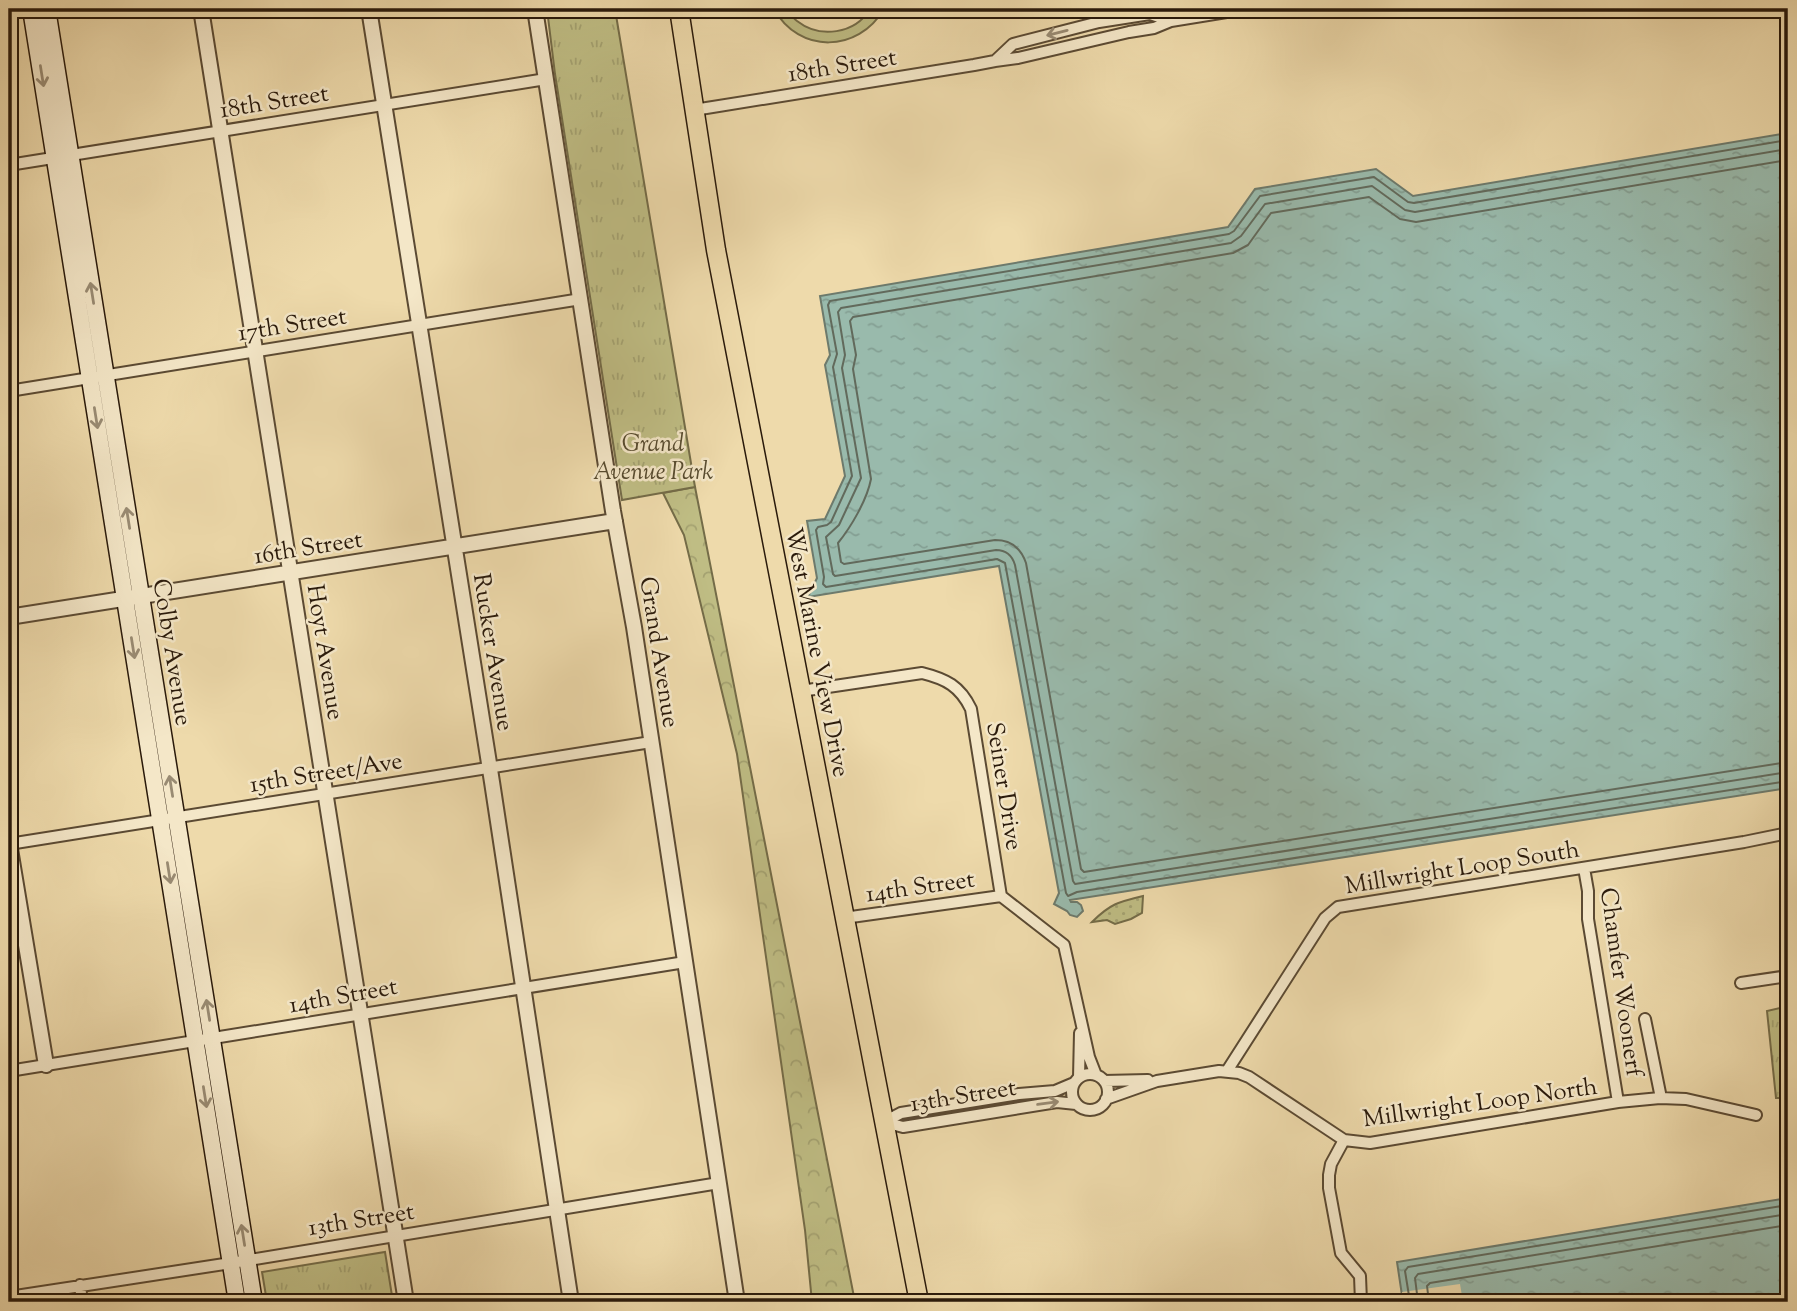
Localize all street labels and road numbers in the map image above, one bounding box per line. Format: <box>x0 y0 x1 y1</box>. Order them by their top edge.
street label: 18th Street <box>786 42 899 92</box>
street label: 18th Street <box>218 78 331 128</box>
street label: 17th Street <box>236 301 349 351</box>
street label: 16th Street <box>252 524 365 574</box>
street label: West Marine View Drive <box>775 525 857 780</box>
street label: Rucker Avenue <box>463 571 521 734</box>
street label: Grand Avenue <box>629 574 687 730</box>
street label: Colby Avenue <box>143 576 199 728</box>
street label: Hoyt Avenue <box>297 582 352 723</box>
street label: Seiner Drive <box>976 720 1030 853</box>
street label: 15th Street/Ave <box>248 745 405 803</box>
street label: Millwright Loop South <box>1343 834 1582 904</box>
street label: 14th Street <box>864 864 977 912</box>
street label: Chamfer Woonerf <box>1590 886 1650 1081</box>
street label: 14th Street <box>287 971 400 1023</box>
street label: Millwright Loop North <box>1361 1071 1600 1137</box>
street label: 13th Street <box>908 1072 1019 1122</box>
street label: 13th Street <box>306 1196 417 1246</box>

